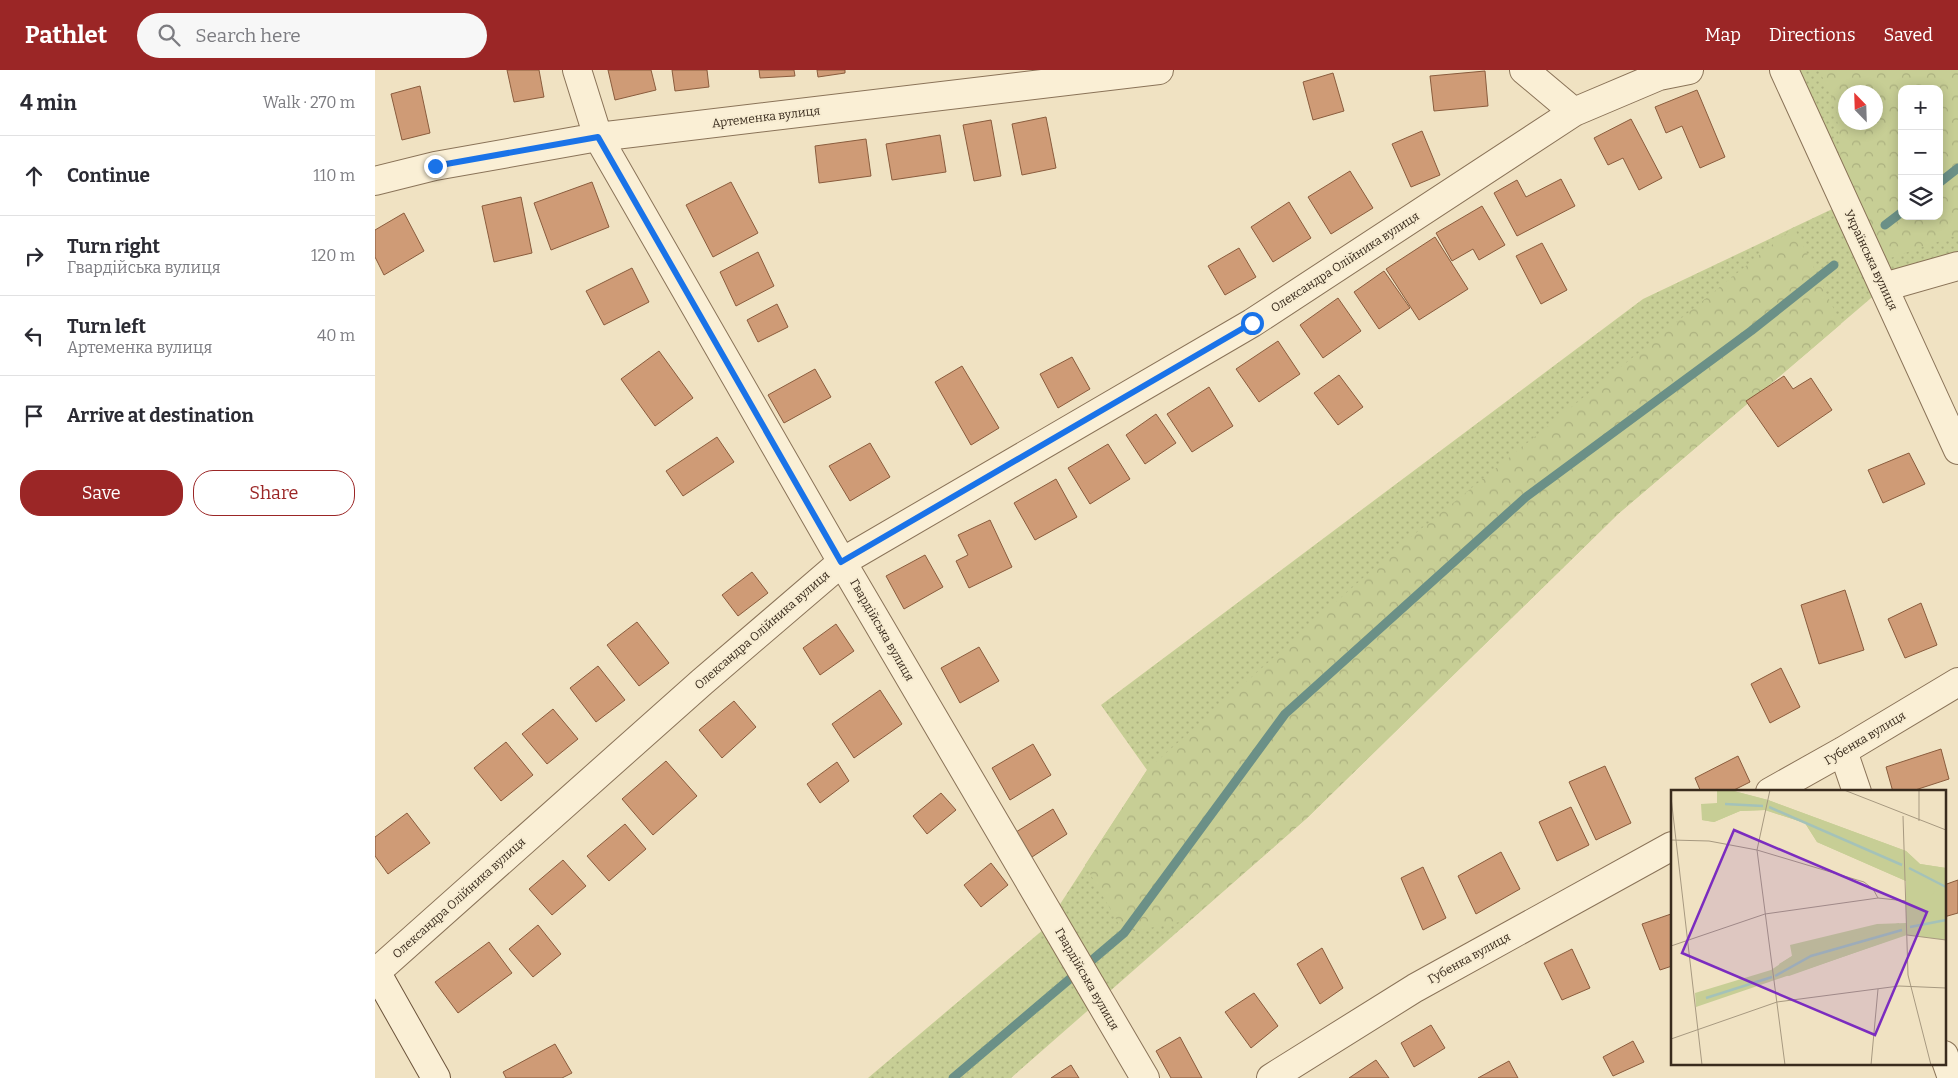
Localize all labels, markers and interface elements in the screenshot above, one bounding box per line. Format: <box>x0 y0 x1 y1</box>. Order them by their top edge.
search box <box>137 13 487 58</box>
text: Pathlet <box>25 21 107 49</box>
icon: search <box>155 21 183 49</box>
text: Search here <box>195 24 301 47</box>
text: Map <box>1705 24 1741 46</box>
text: Directions <box>1769 24 1856 46</box>
text: Saved <box>1884 24 1933 46</box>
north arrow <box>1838 85 1883 130</box>
map controls <box>1898 85 1943 220</box>
button: + <box>1898 85 1943 130</box>
text: 4 min <box>20 90 77 116</box>
text: Walk · 270 m <box>263 93 355 112</box>
street label: Артеменка вулиця <box>711 103 821 131</box>
button: − <box>1898 130 1943 175</box>
route end <box>424 155 447 178</box>
icon: ahead <box>20 162 48 190</box>
text: Continue <box>67 164 150 187</box>
text: 110 m <box>313 166 355 185</box>
button: layers <box>1898 175 1943 220</box>
street label: Українська вулиця <box>1842 207 1901 313</box>
street label: Олександра Олійника вулиця <box>1268 209 1422 315</box>
text: Turn right <box>67 235 160 258</box>
icon: right <box>20 242 48 270</box>
text: 120 m <box>311 246 355 265</box>
text: Гвардійська вулиця <box>67 258 221 277</box>
route start <box>1241 312 1264 335</box>
text: Turn left <box>67 315 146 338</box>
icon: left <box>20 322 48 350</box>
text: 40 m <box>317 326 355 345</box>
text: Артеменка вулиця <box>67 338 212 357</box>
icon: arrive <box>20 402 48 430</box>
text: Arrive at destination <box>67 404 254 427</box>
button: Save <box>20 470 183 516</box>
button: Share <box>193 470 355 516</box>
street label: Олександра Олійника вулиця <box>692 567 832 692</box>
street label: Гвардійська вулиця <box>847 577 917 684</box>
street label: Губенка вулиця <box>1822 708 1908 768</box>
inset map <box>1671 790 1945 1066</box>
street label: Олександра Олійника вулиця <box>390 834 529 961</box>
street label: Гвардійська вулиця <box>1052 926 1122 1033</box>
street label: Губенка вулиця <box>1425 929 1513 986</box>

